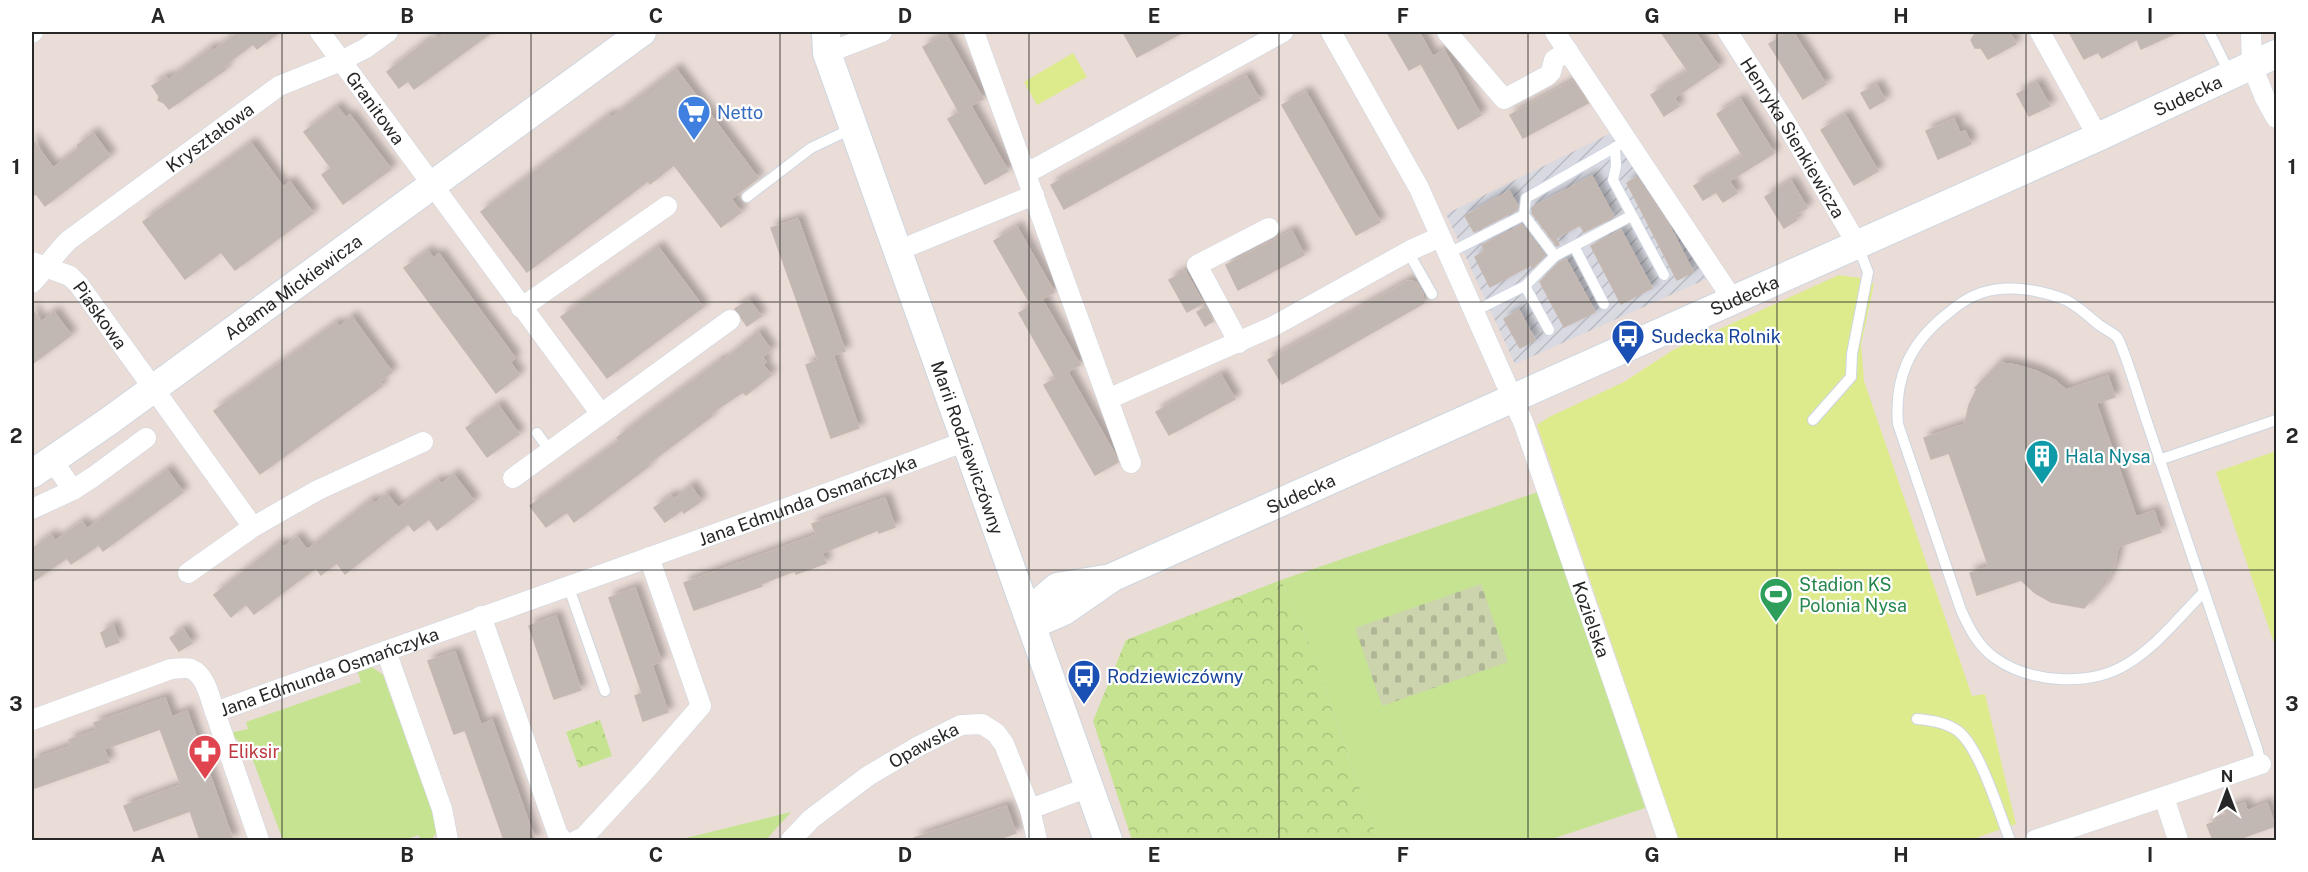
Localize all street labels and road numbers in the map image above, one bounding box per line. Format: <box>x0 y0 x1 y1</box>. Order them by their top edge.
street label: Henryka Sienkiewicza <box>1736 53 1850 222</box>
street label: Granitowa <box>342 67 409 148</box>
street label: Sudecka <box>2150 70 2225 120</box>
street label: Kryształowa <box>162 98 257 176</box>
street label: Adama Mickiewicza <box>220 230 365 344</box>
street label: Sudecka <box>1707 271 1782 319</box>
street label: Piaskowa <box>69 277 132 353</box>
street label: Marii Rodziewiczówny <box>927 358 1009 538</box>
street label: Jana Edmunda Osmańczyka <box>695 450 919 550</box>
street label: Sudecka <box>1263 469 1338 518</box>
street label: Kozielska <box>1569 578 1614 660</box>
street label: Jana Edmunda Osmańczyka <box>217 623 441 720</box>
street label: Opawska <box>885 718 962 772</box>

